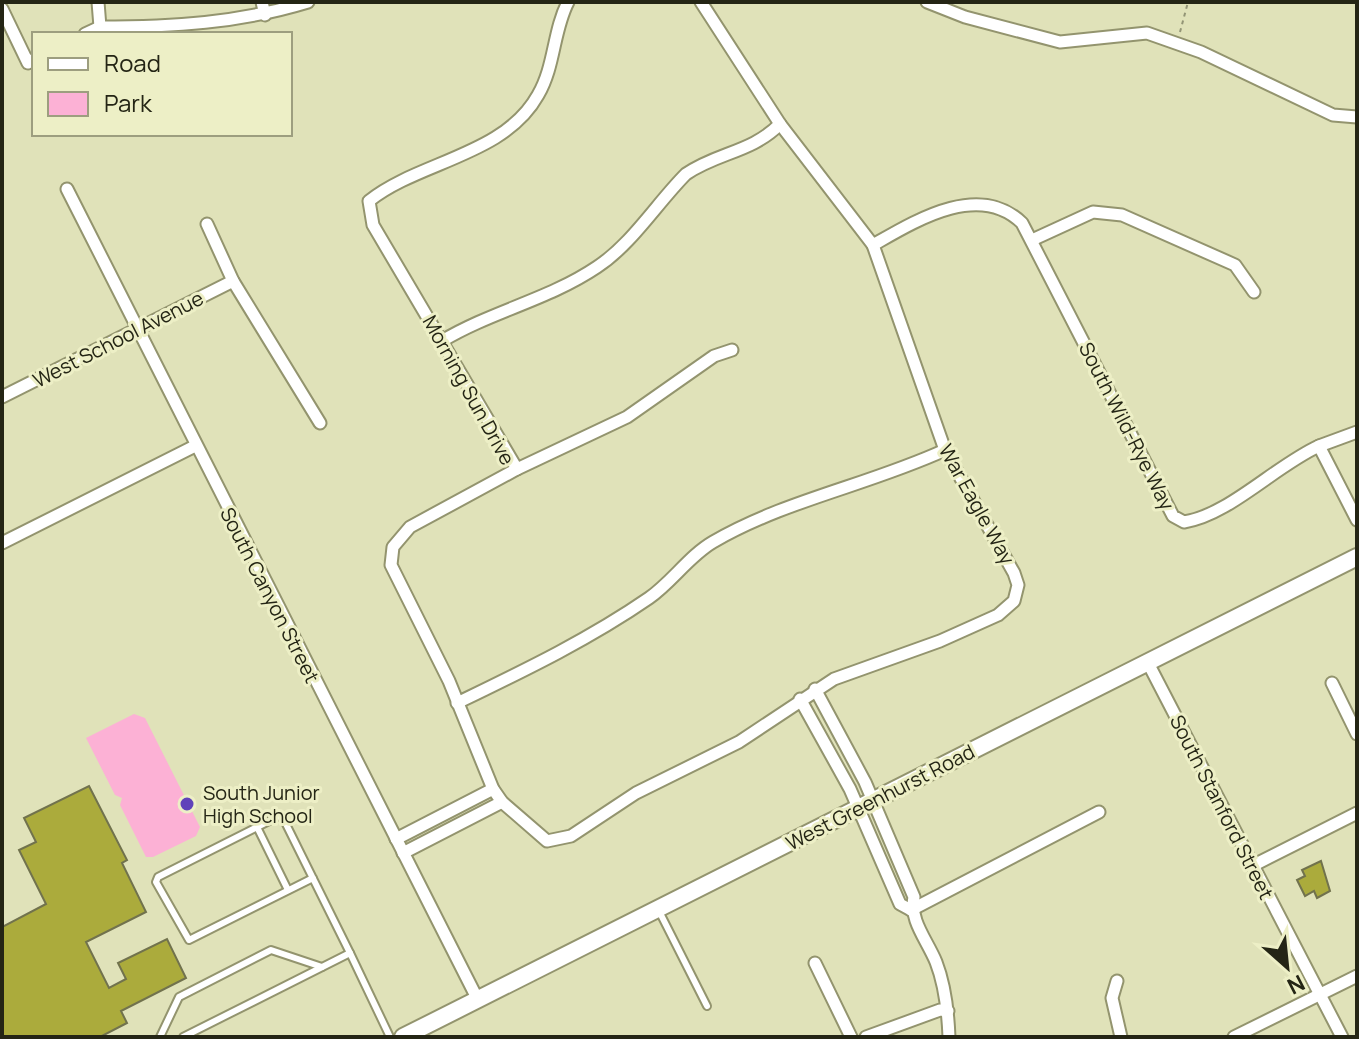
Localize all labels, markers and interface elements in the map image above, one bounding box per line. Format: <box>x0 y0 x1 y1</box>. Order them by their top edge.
legend <box>32 32 292 136</box>
text: Road <box>104 46 161 79</box>
text: Park <box>104 86 153 119</box>
street label: West School Avenue <box>28 284 208 394</box>
street label: Morning Sun Drive <box>417 310 521 470</box>
street label: South Wild-Rye Way <box>1073 337 1181 515</box>
street label: War Eagle Way <box>933 439 1021 569</box>
street label: South Canyon Street <box>214 503 326 687</box>
street label: South Stanford Street <box>1164 710 1280 904</box>
street label: West Greenhurst Road <box>781 738 979 856</box>
place label: South Junior High School <box>203 779 320 829</box>
marker: South Junior High School <box>178 795 196 813</box>
north arrow <box>1247 927 1327 1007</box>
text: N <box>1282 968 1310 1002</box>

